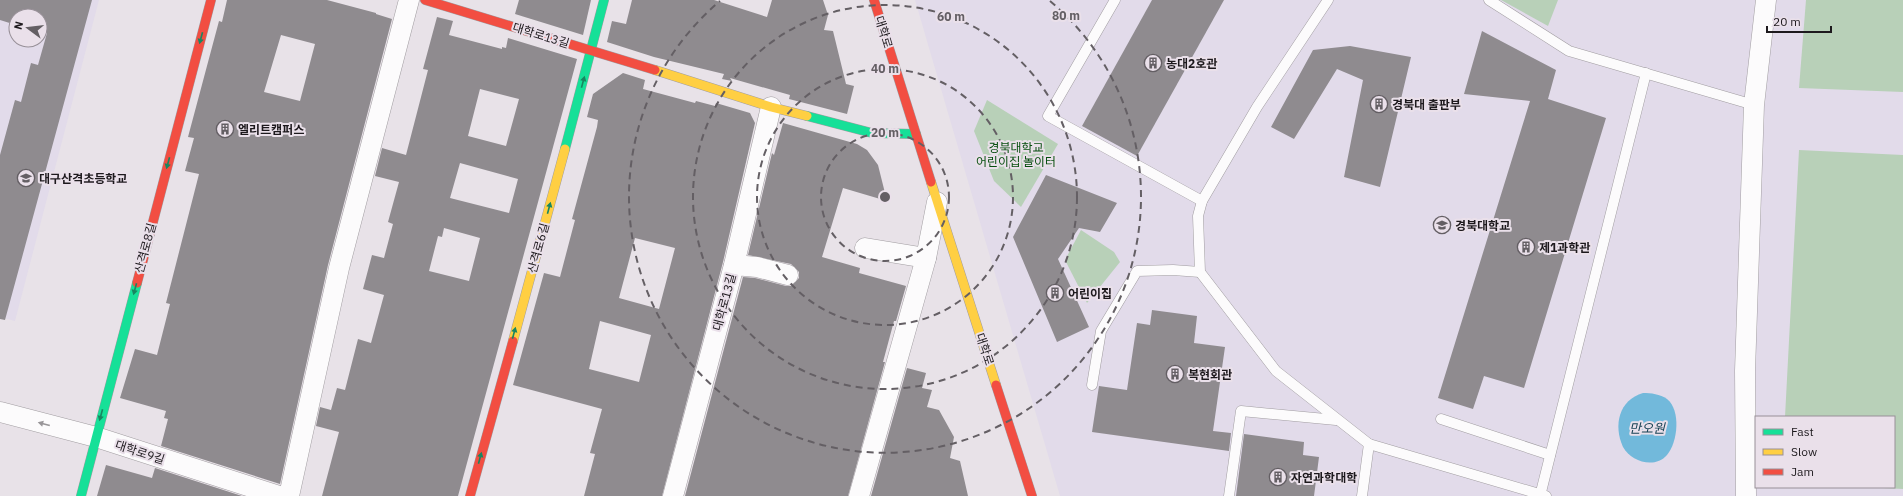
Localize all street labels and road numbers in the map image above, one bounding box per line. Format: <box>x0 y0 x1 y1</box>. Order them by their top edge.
street label: 대학로 <box>872 14 896 50</box>
street label: 대학로13길 <box>511 19 571 51</box>
street label: 산격로8길 <box>131 221 159 275</box>
street label: 산격로6길 <box>524 221 552 275</box>
street label: 대학로13길 <box>709 272 739 332</box>
street label: 대학로 <box>973 331 997 367</box>
street label: 대학로9길 <box>113 437 167 467</box>

